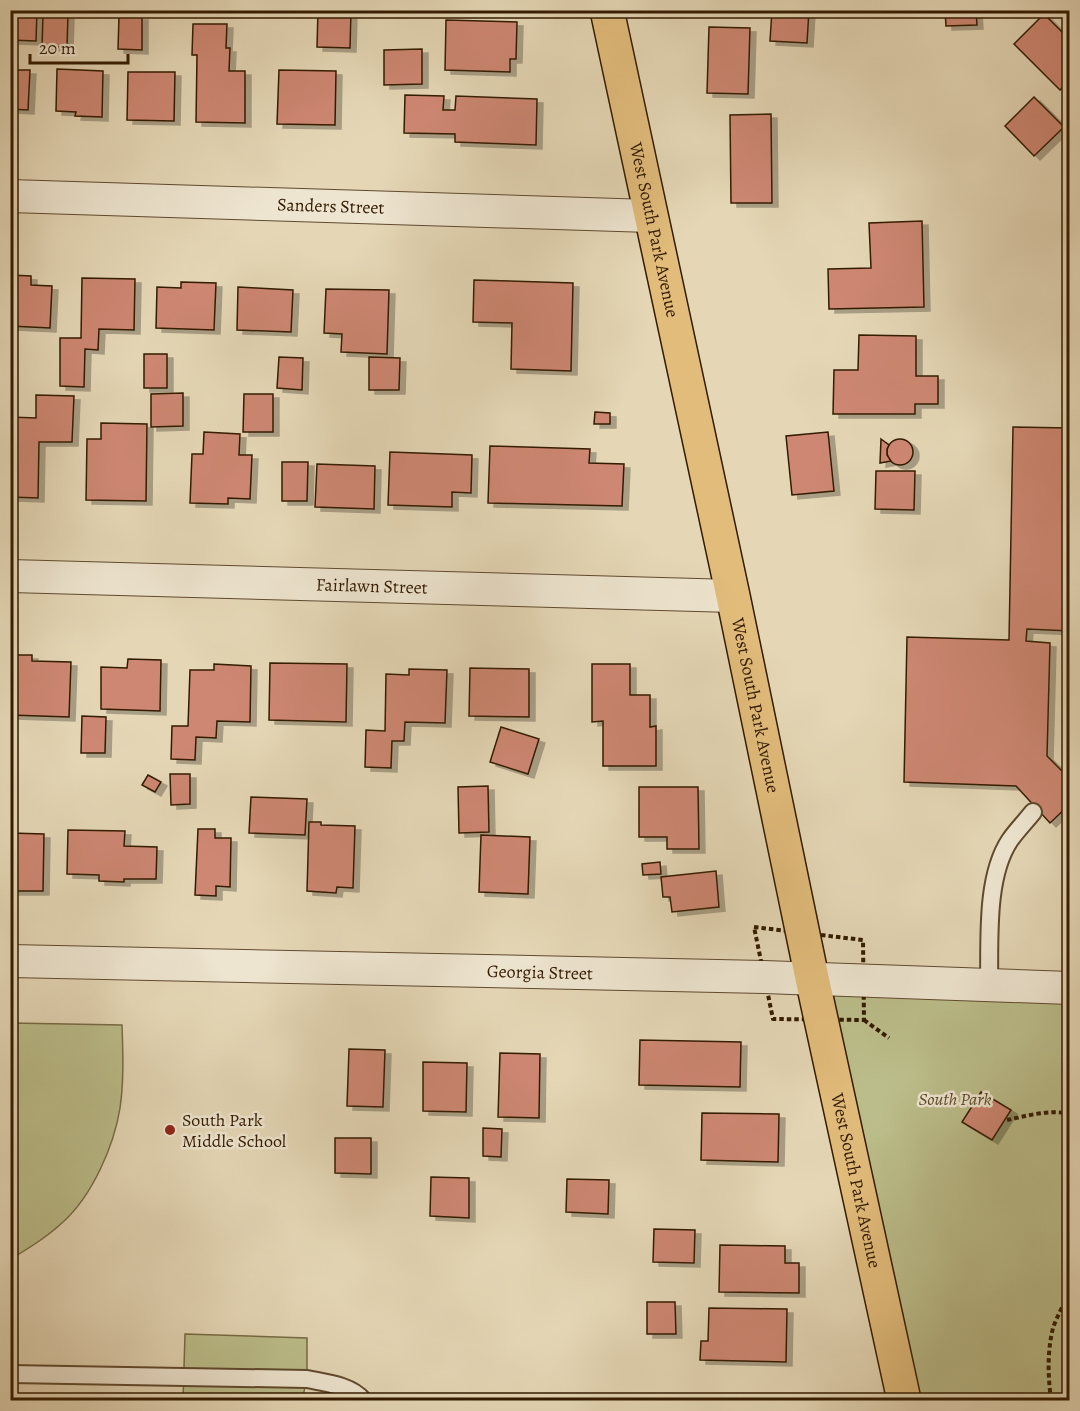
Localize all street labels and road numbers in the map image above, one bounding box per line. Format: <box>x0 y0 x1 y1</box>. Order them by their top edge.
street label: West South Park Avenue <box>624 139 685 320</box>
street label: Sanders Street <box>277 192 385 220</box>
street label: Fairlawn Street <box>316 572 428 600</box>
street label: West South Park Avenue <box>726 615 785 795</box>
street label: Georgia Street <box>487 959 593 985</box>
street label: West South Park Avenue <box>825 1090 887 1270</box>

